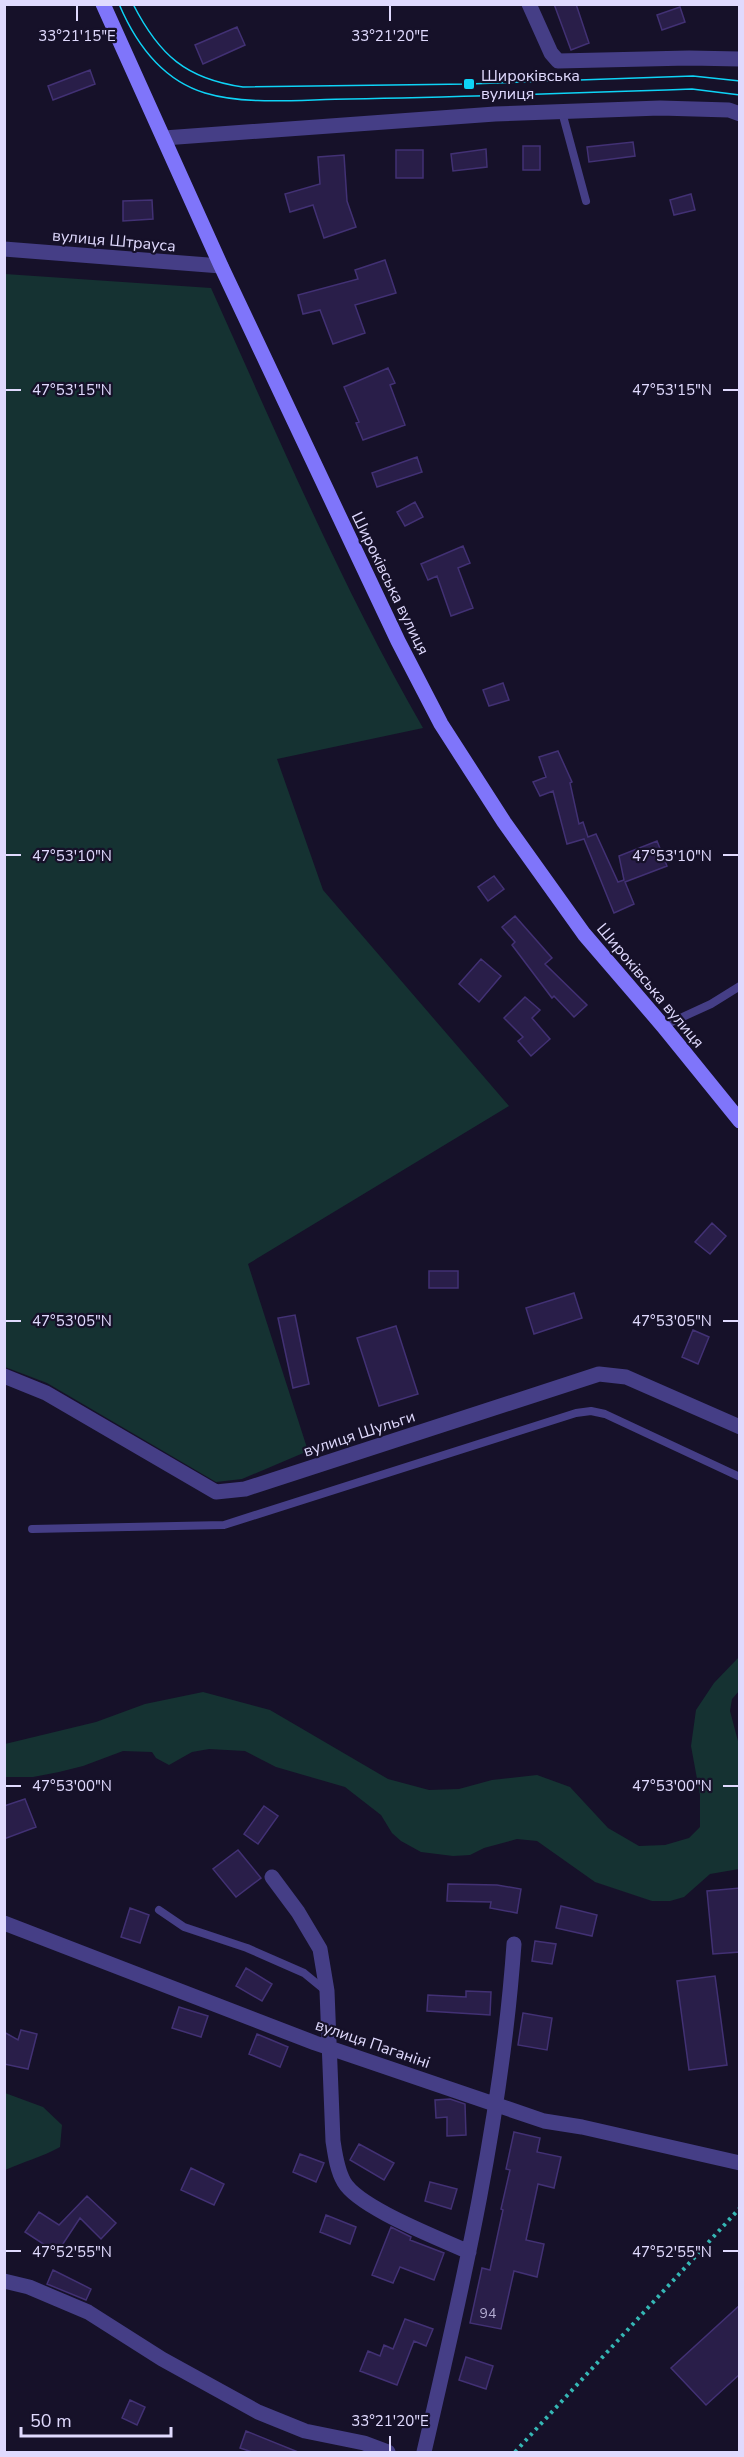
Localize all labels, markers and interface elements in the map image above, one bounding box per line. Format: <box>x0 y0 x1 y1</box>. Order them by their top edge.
text: 33°21'15"E <box>38 26 116 46</box>
text: 33°21'20"E <box>351 26 429 46</box>
place label: Широківська вулиця <box>481 65 580 105</box>
marker: Широківська вулиця <box>462 77 476 91</box>
street label: вулиця Штрауса <box>51 225 177 257</box>
text: 47°53'15"N <box>32 380 112 400</box>
text: 47°53'15"N <box>632 380 712 400</box>
street label: Широківська вулиця <box>346 508 434 659</box>
text: 47°53'10"N <box>32 846 112 866</box>
text: 47°53'10"N <box>632 846 712 866</box>
street label: Широківська вулиця <box>592 919 709 1053</box>
text: 47°53'05"N <box>32 1311 112 1331</box>
text: 47°53'05"N <box>632 1311 712 1331</box>
street label: вулиця Шульги <box>301 1406 418 1462</box>
text: 47°53'00"N <box>32 1776 112 1796</box>
text: 47°53'00"N <box>632 1776 712 1796</box>
street label: вулиця Паганіні <box>312 2014 433 2074</box>
text: 47°52'55"N <box>32 2242 112 2262</box>
text: 47°52'55"N <box>632 2242 712 2262</box>
house number: 94 <box>480 2304 496 2323</box>
scale bar <box>21 2400 171 2438</box>
text: 50 m <box>30 2409 72 2433</box>
text: 33°21'20"E <box>351 2411 429 2431</box>

